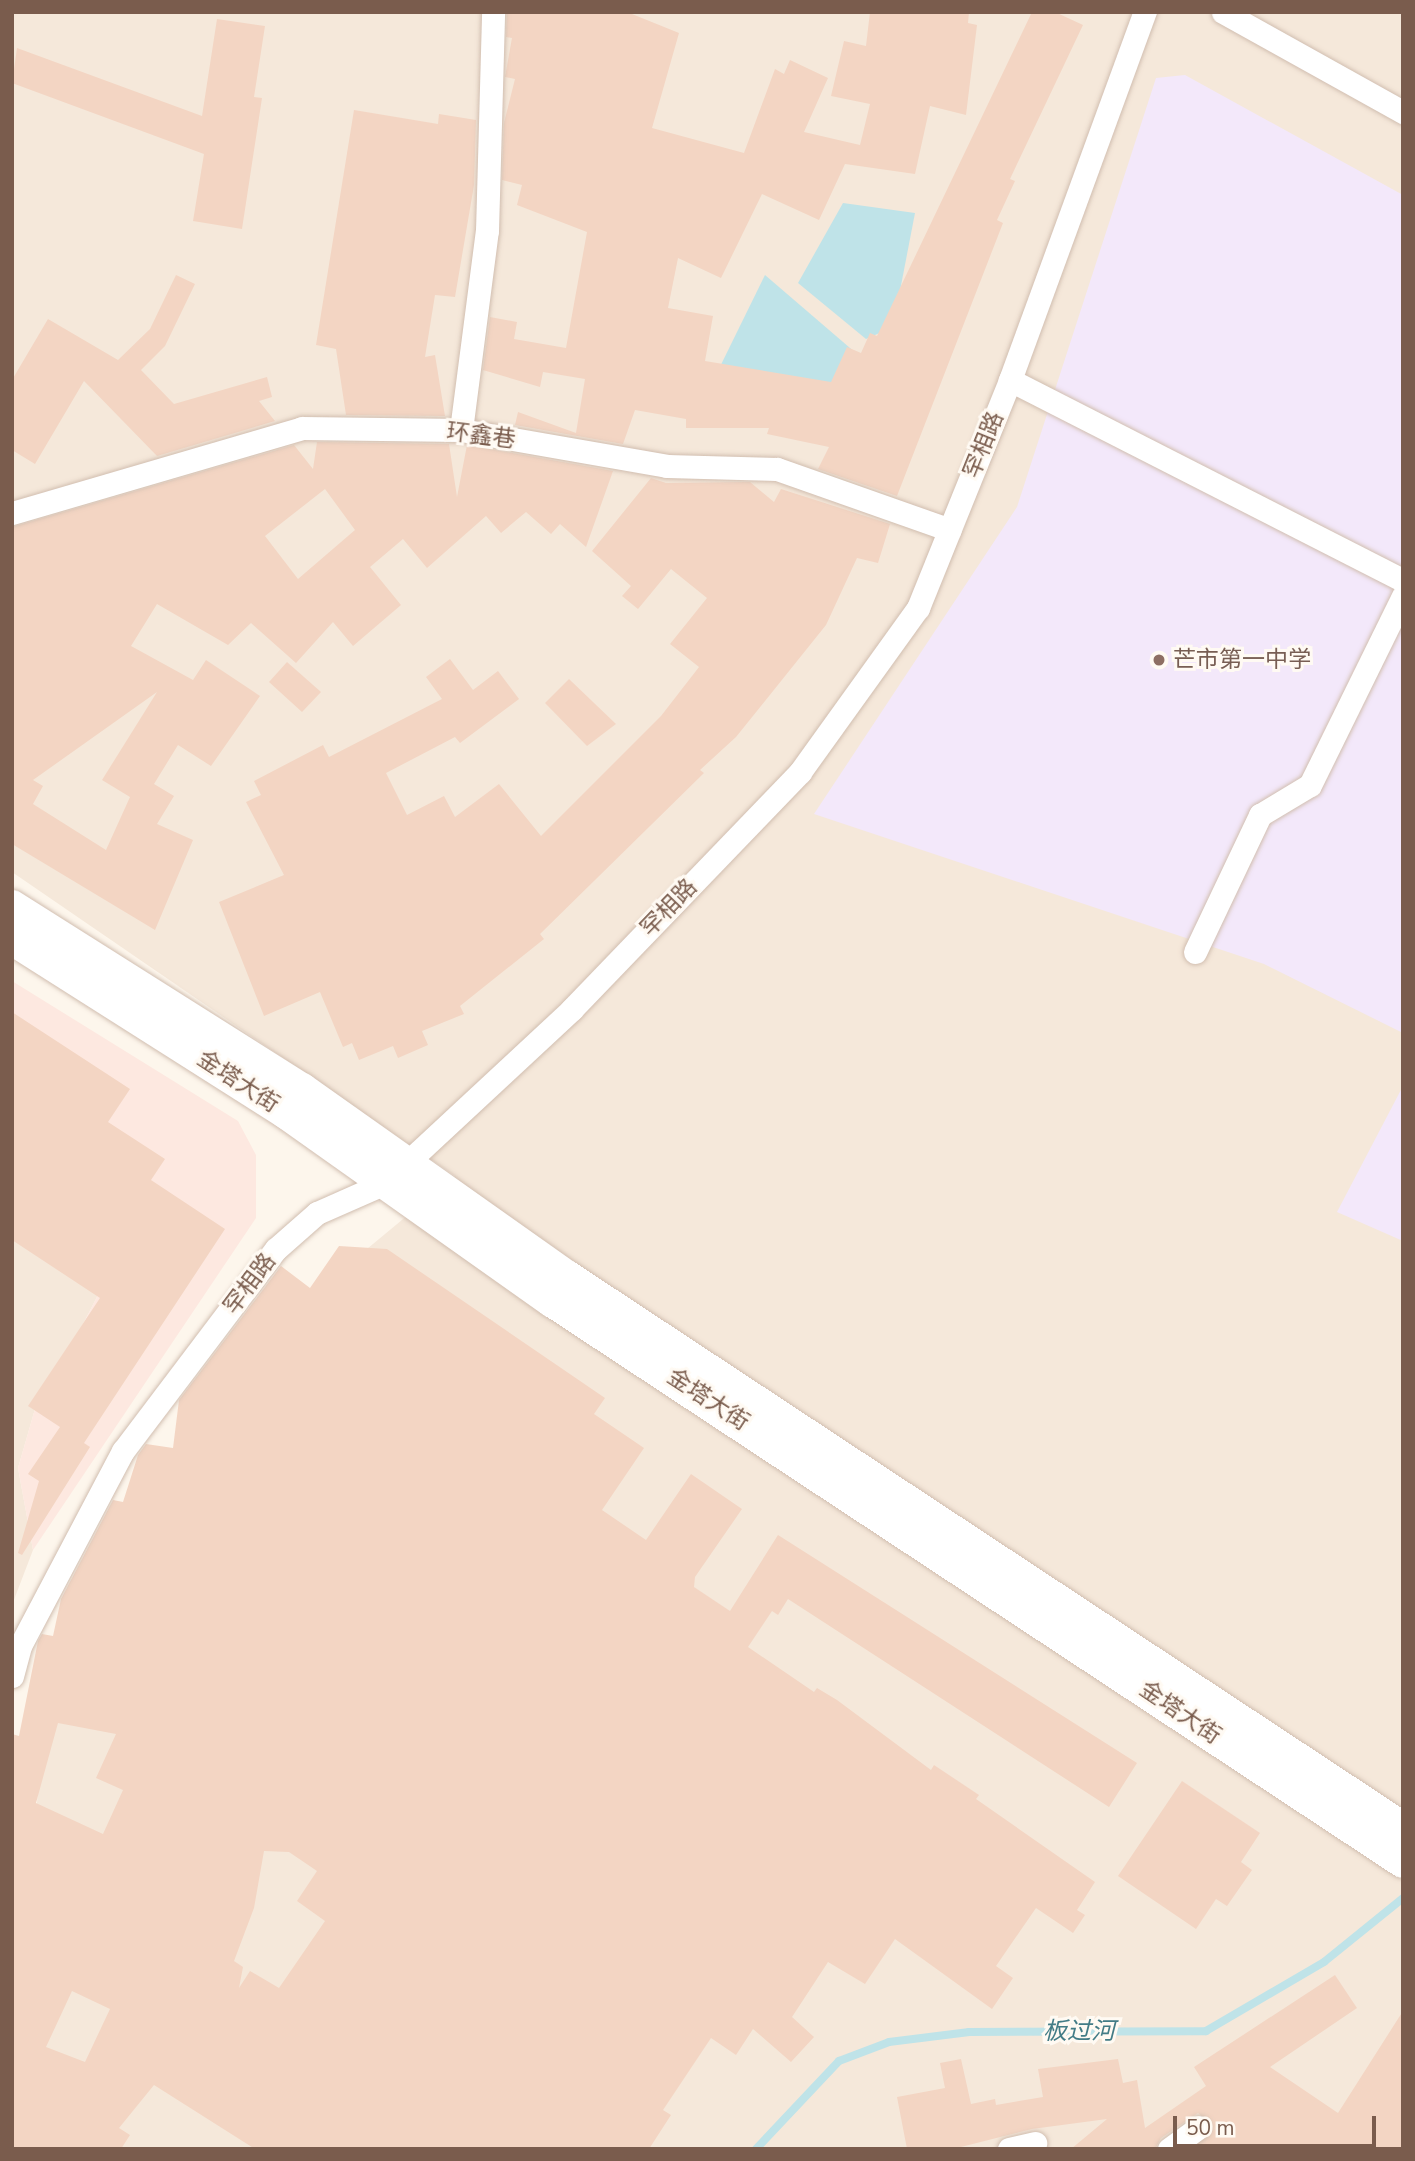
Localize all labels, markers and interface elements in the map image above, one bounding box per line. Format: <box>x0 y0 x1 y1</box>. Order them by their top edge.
street label: 罕相路 <box>958 408 1010 482</box>
street label: 环鑫巷 <box>445 418 517 454</box>
place label: 芒市第一中学 <box>1173 646 1311 674</box>
marker: 芒市第一中学 <box>1151 652 1167 668</box>
street label: 罕相路 <box>635 874 703 942</box>
street label: 金塔大街 <box>192 1045 284 1119</box>
street label: 罕相路 <box>218 1248 282 1320</box>
street label: 金塔大街 <box>662 1363 754 1437</box>
street label: 金塔大街 <box>1134 1676 1226 1750</box>
water label: 板过河 <box>1043 2018 1115 2046</box>
scale bar <box>1177 2102 1380 2146</box>
text: 50 m <box>1186 2114 1235 2142</box>

